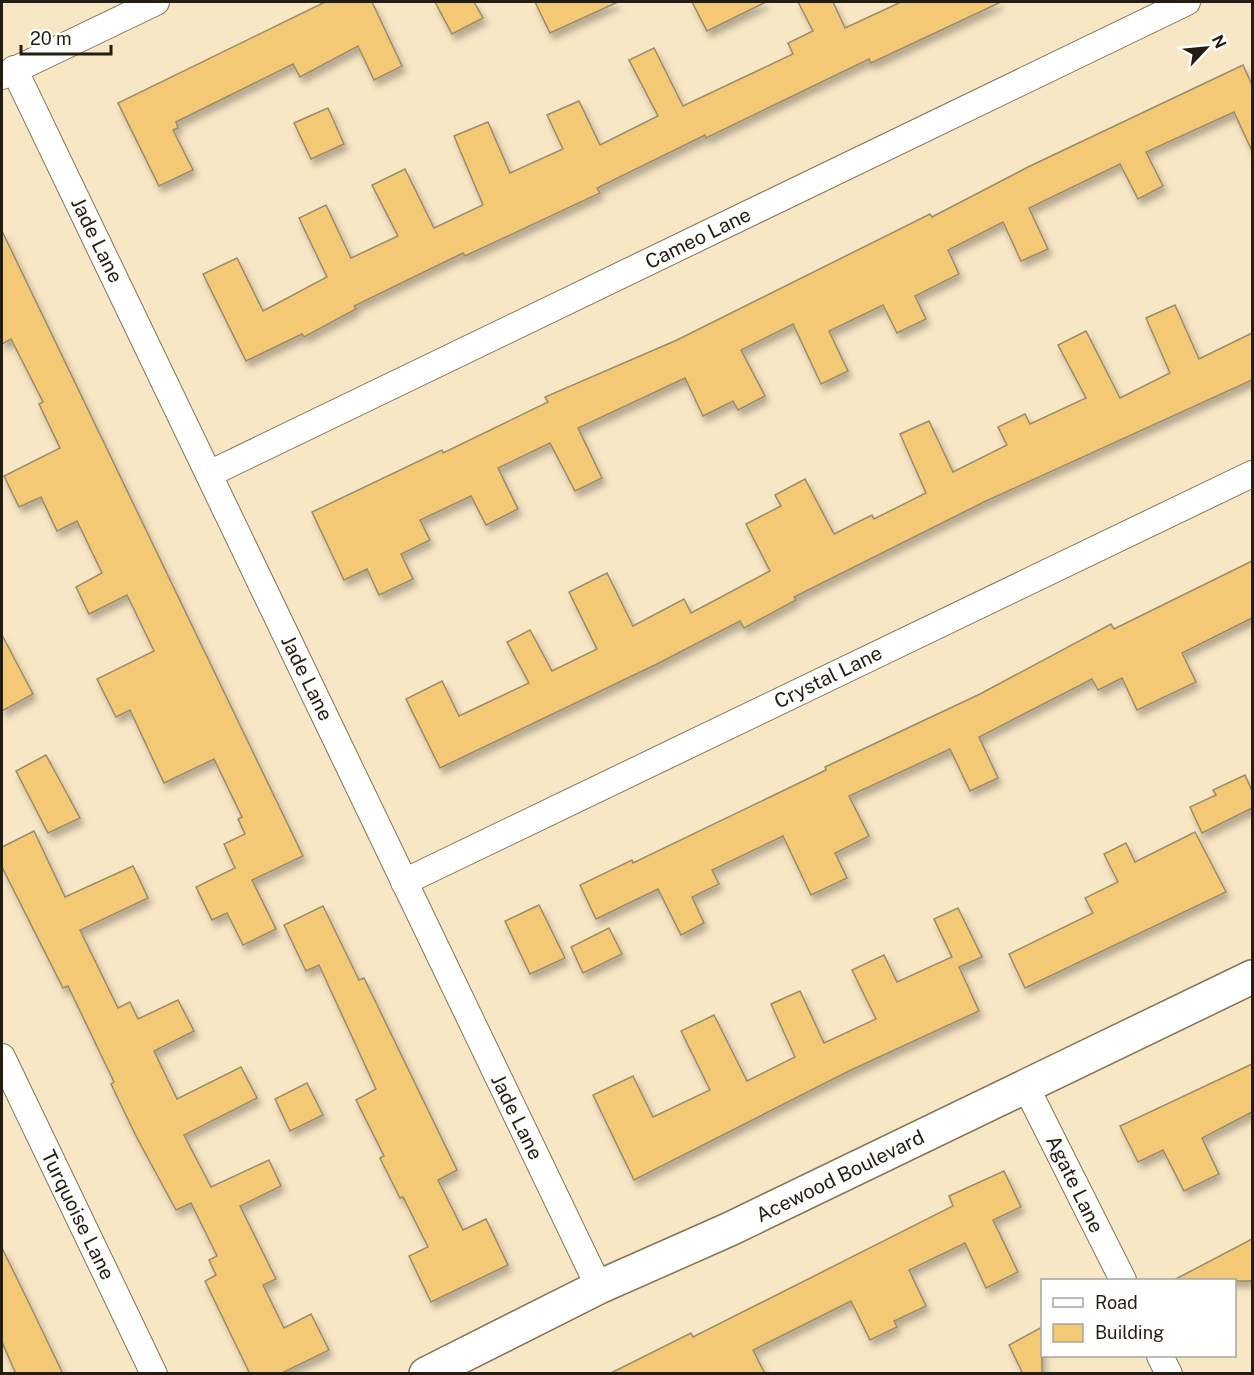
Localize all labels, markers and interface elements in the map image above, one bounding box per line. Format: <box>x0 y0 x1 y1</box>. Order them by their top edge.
scale bar <box>21 18 111 56</box>
north arrow <box>1176 18 1236 78</box>
text: 20 m <box>30 28 72 49</box>
text: N <box>1208 32 1230 51</box>
street label: Jade Lane <box>66 193 128 287</box>
street label: Cameo Lane <box>641 202 755 274</box>
street label: Jade Lane <box>276 631 338 725</box>
street label: Crystal Lane <box>770 641 886 713</box>
street label: Jade Lane <box>486 1070 548 1164</box>
street label: Acewood Boulevard <box>752 1125 928 1227</box>
street label: Agate Lane <box>1041 1131 1109 1237</box>
street label: Turquoise Lane <box>36 1146 120 1284</box>
legend <box>1041 1279 1236 1357</box>
text: Road <box>1095 1292 1138 1313</box>
text: Building <box>1095 1322 1164 1343</box>

